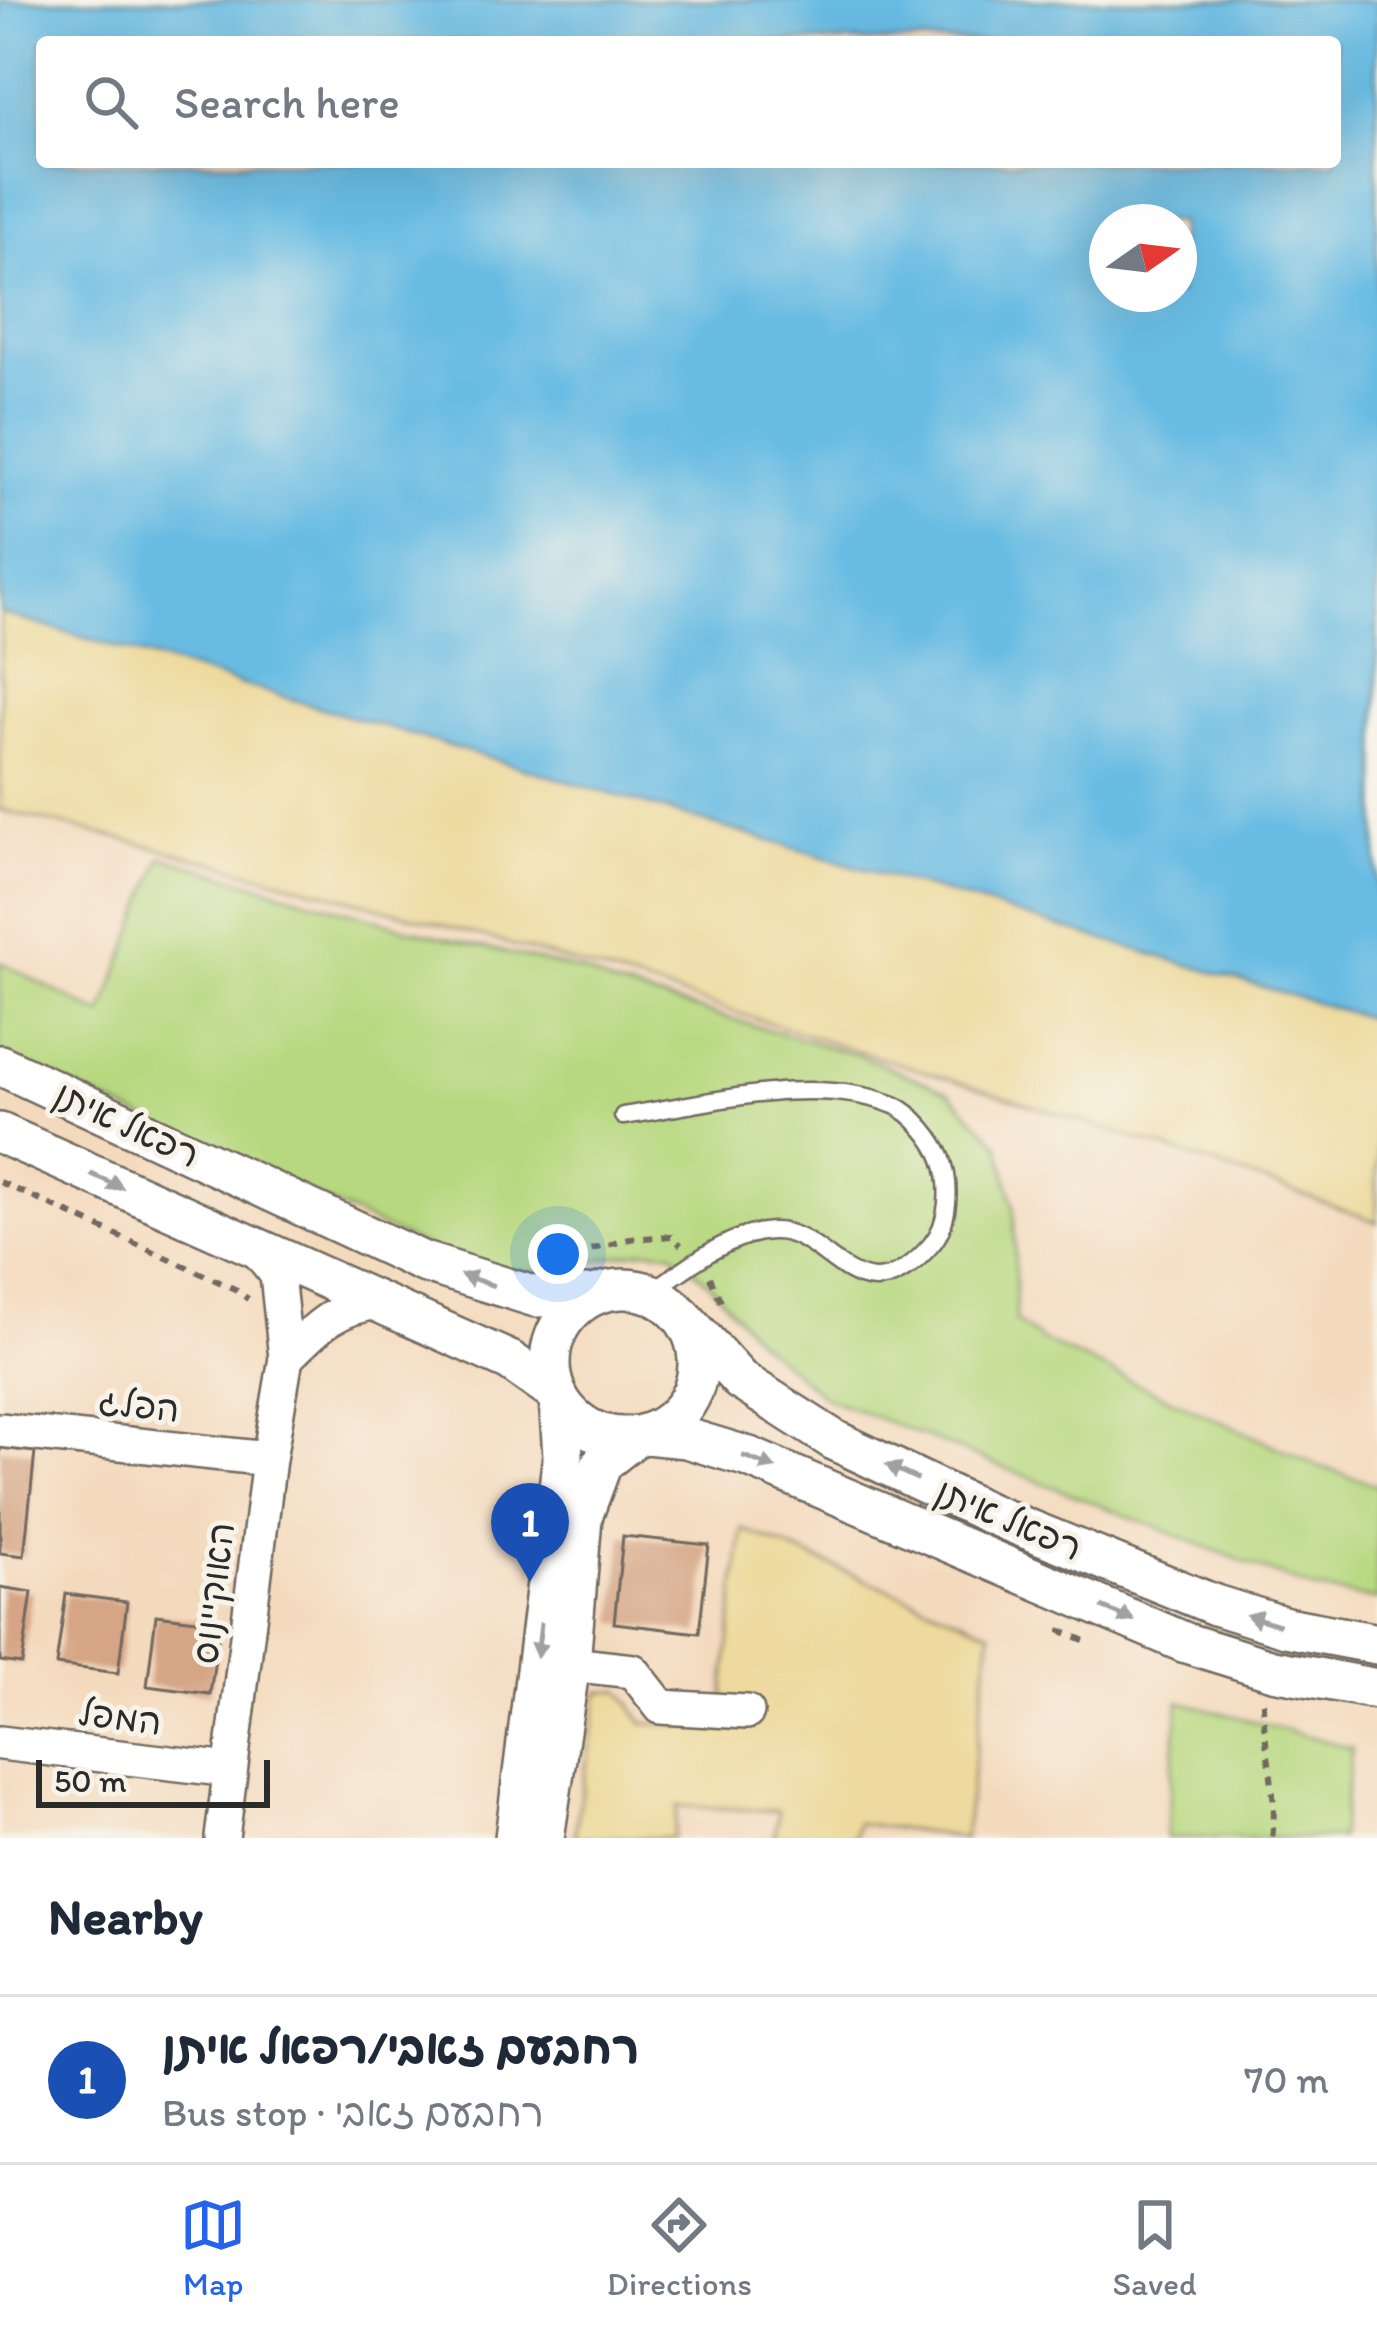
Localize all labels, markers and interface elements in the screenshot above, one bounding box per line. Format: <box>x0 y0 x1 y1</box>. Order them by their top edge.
search box <box>36 36 1341 168</box>
icon: search <box>78 69 144 135</box>
text: Search here <box>174 75 400 129</box>
north arrow <box>1089 204 1197 312</box>
street label: רפאל איתן <box>47 1072 206 1177</box>
one-way arrow <box>89 1172 124 1192</box>
your location <box>528 1224 588 1284</box>
one-way arrow <box>458 1270 495 1289</box>
street label: הפלג <box>96 1379 182 1431</box>
one-way arrow <box>741 1453 777 1472</box>
one-way arrow <box>884 1462 919 1482</box>
street label: רפאל איתן <box>929 1469 1089 1570</box>
pin: 1 <box>491 1483 569 1582</box>
street label: האוקיינוס <box>183 1520 244 1666</box>
one-way arrow <box>1100 1605 1136 1624</box>
one-way arrow <box>1244 1609 1281 1628</box>
one-way arrow <box>529 1622 548 1659</box>
street label: המפל <box>76 1691 164 1743</box>
scale bar <box>36 1754 270 1807</box>
text: 50 m <box>54 1761 127 1800</box>
text: Nearby <box>48 1886 203 1947</box>
text: רחבעם זאבי/רפאל איתן <box>162 2020 639 2074</box>
text: 1 <box>78 2056 96 2103</box>
text: 70 m <box>1244 2056 1329 2103</box>
text: Bus stop · רחבעם זאבי <box>162 2089 544 2136</box>
tab: Map <box>180 2192 246 2303</box>
tab: Directions <box>607 2192 752 2303</box>
tab: Saved <box>1113 2192 1197 2303</box>

